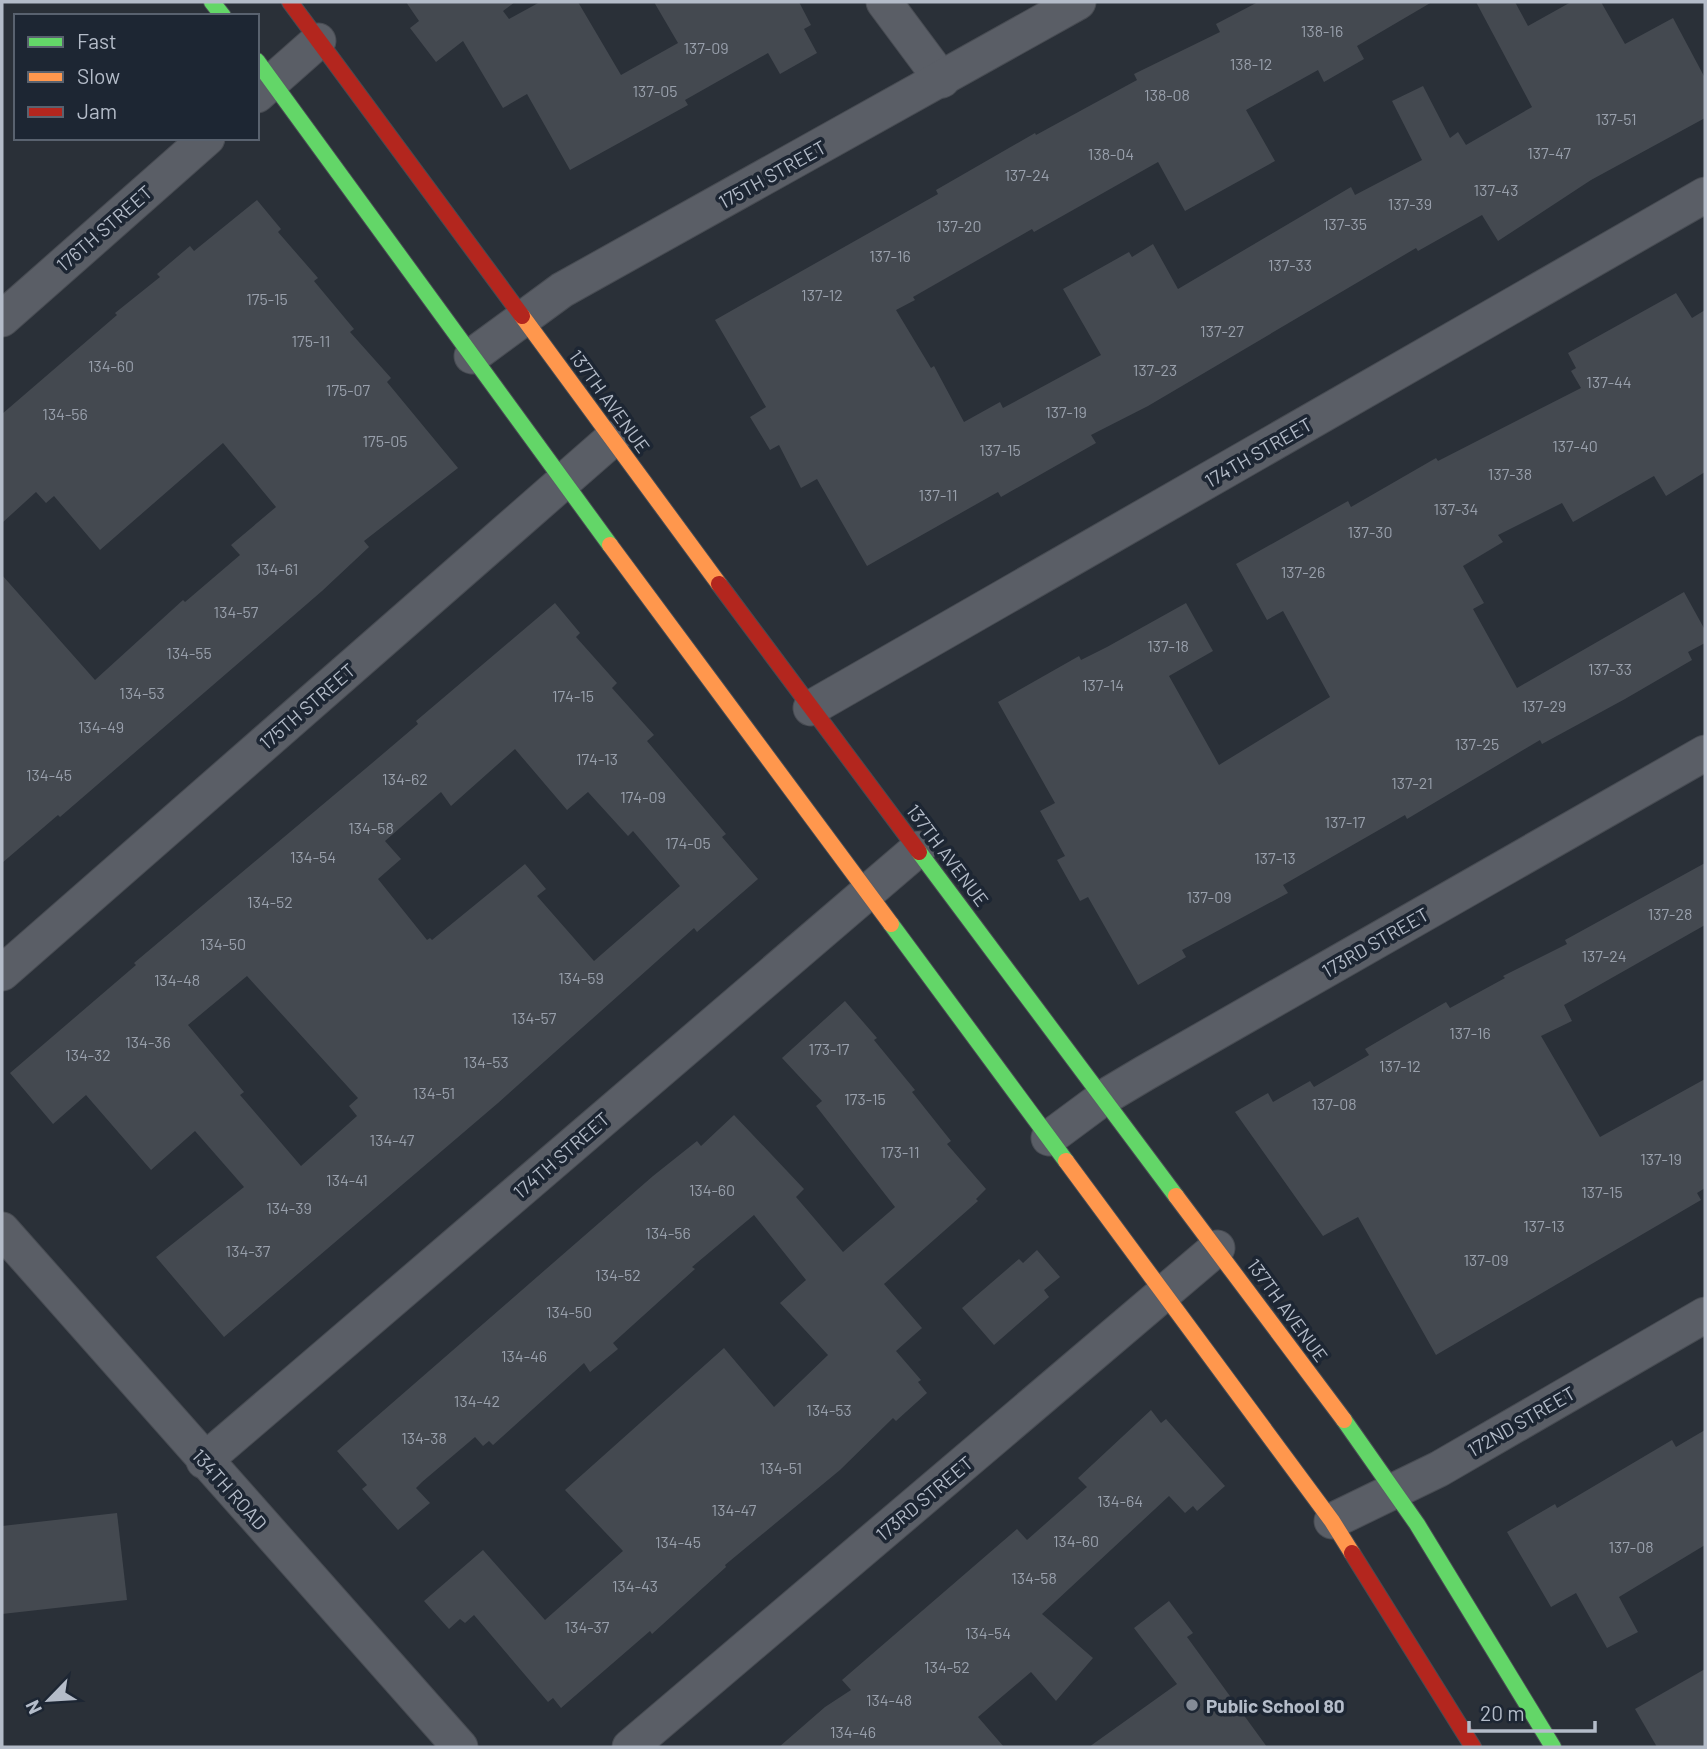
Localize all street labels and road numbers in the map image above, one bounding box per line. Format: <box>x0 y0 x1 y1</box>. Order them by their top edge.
street label: 175TH STREET <box>714 135 830 213</box>
street label: 176TH STREET <box>51 180 157 276</box>
street label: 137TH AVENUE <box>565 345 655 457</box>
street label: 174TH STREET <box>1200 412 1316 492</box>
street label: 175TH STREET <box>254 658 360 754</box>
street label: 137TH AVENUE <box>902 799 994 911</box>
street label: 173RD STREET <box>1317 902 1433 982</box>
street label: 174TH STREET <box>508 1107 614 1203</box>
street label: 137TH AVENUE <box>1243 1254 1333 1366</box>
street label: 172ND STREET <box>1463 1381 1579 1461</box>
street label: 134TH ROAD <box>188 1444 272 1534</box>
street label: 173RD STREET <box>871 1451 977 1545</box>

